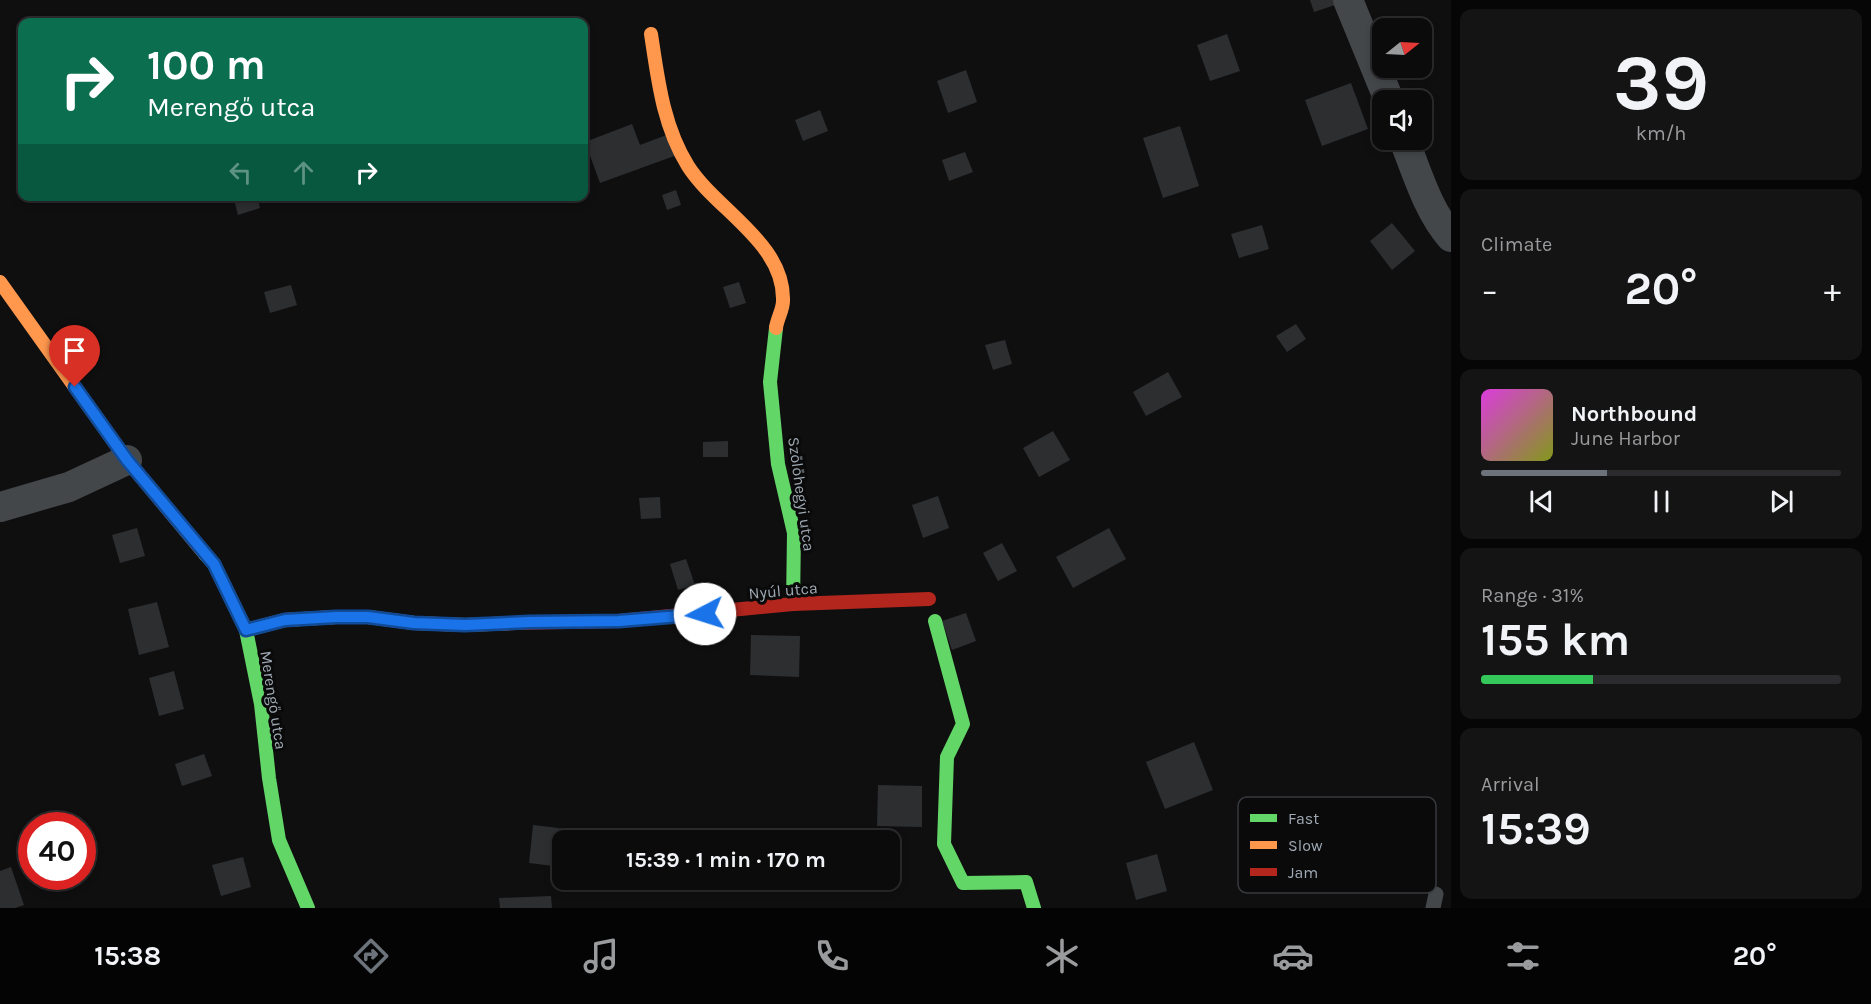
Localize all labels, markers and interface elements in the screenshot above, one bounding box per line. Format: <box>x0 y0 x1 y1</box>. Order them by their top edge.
north arrow <box>1372 18 1432 78</box>
map controls <box>1372 18 1432 150</box>
text: 39 <box>1613 37 1709 129</box>
text: 100 m <box>147 40 266 90</box>
icon: right <box>48 42 126 120</box>
button: sound <box>1372 90 1432 150</box>
text: Merengő utca <box>147 91 315 123</box>
text: km/h <box>1636 122 1686 145</box>
icon: left <box>224 156 257 189</box>
icon: ahead <box>287 156 320 189</box>
icon: right <box>350 156 383 189</box>
text: Climate <box>1481 233 1552 256</box>
text: 20° <box>1624 263 1698 315</box>
text: − <box>1481 271 1498 309</box>
text: + <box>1824 271 1841 309</box>
pin <box>49 325 100 387</box>
icon: arrive <box>58 334 91 367</box>
text: Northbound <box>1571 401 1697 427</box>
text: June Harbor <box>1571 427 1680 450</box>
street label: Szőlőhegyi utca <box>784 436 819 552</box>
icon: previous <box>1525 485 1558 518</box>
icon: pause <box>1645 485 1678 518</box>
icon: next <box>1765 485 1798 518</box>
street label: Nyúl utca <box>748 578 818 603</box>
position arrow <box>673 582 737 646</box>
text: Range · 31% <box>1481 584 1584 607</box>
text: 155 km <box>1481 614 1630 666</box>
street label: Merengő utca <box>256 649 291 751</box>
text: Arrival <box>1481 773 1540 796</box>
legend <box>1238 797 1436 893</box>
text: 15:39 <box>1481 803 1591 855</box>
text: Fast <box>1288 809 1319 828</box>
speed limit sign: 40 <box>18 812 96 890</box>
text: Slow <box>1288 836 1323 855</box>
text: 15:39 · 1 min · 170 m <box>626 847 826 873</box>
text: Jam <box>1288 863 1318 882</box>
icon: directions <box>350 935 392 977</box>
icon: music <box>580 935 622 977</box>
icon: phone <box>811 935 853 977</box>
icon: climate <box>1041 935 1083 977</box>
icon: car <box>1272 935 1314 977</box>
icon: filters <box>1502 935 1544 977</box>
text: 15:38 <box>94 940 161 972</box>
text: 20° <box>1733 940 1777 972</box>

